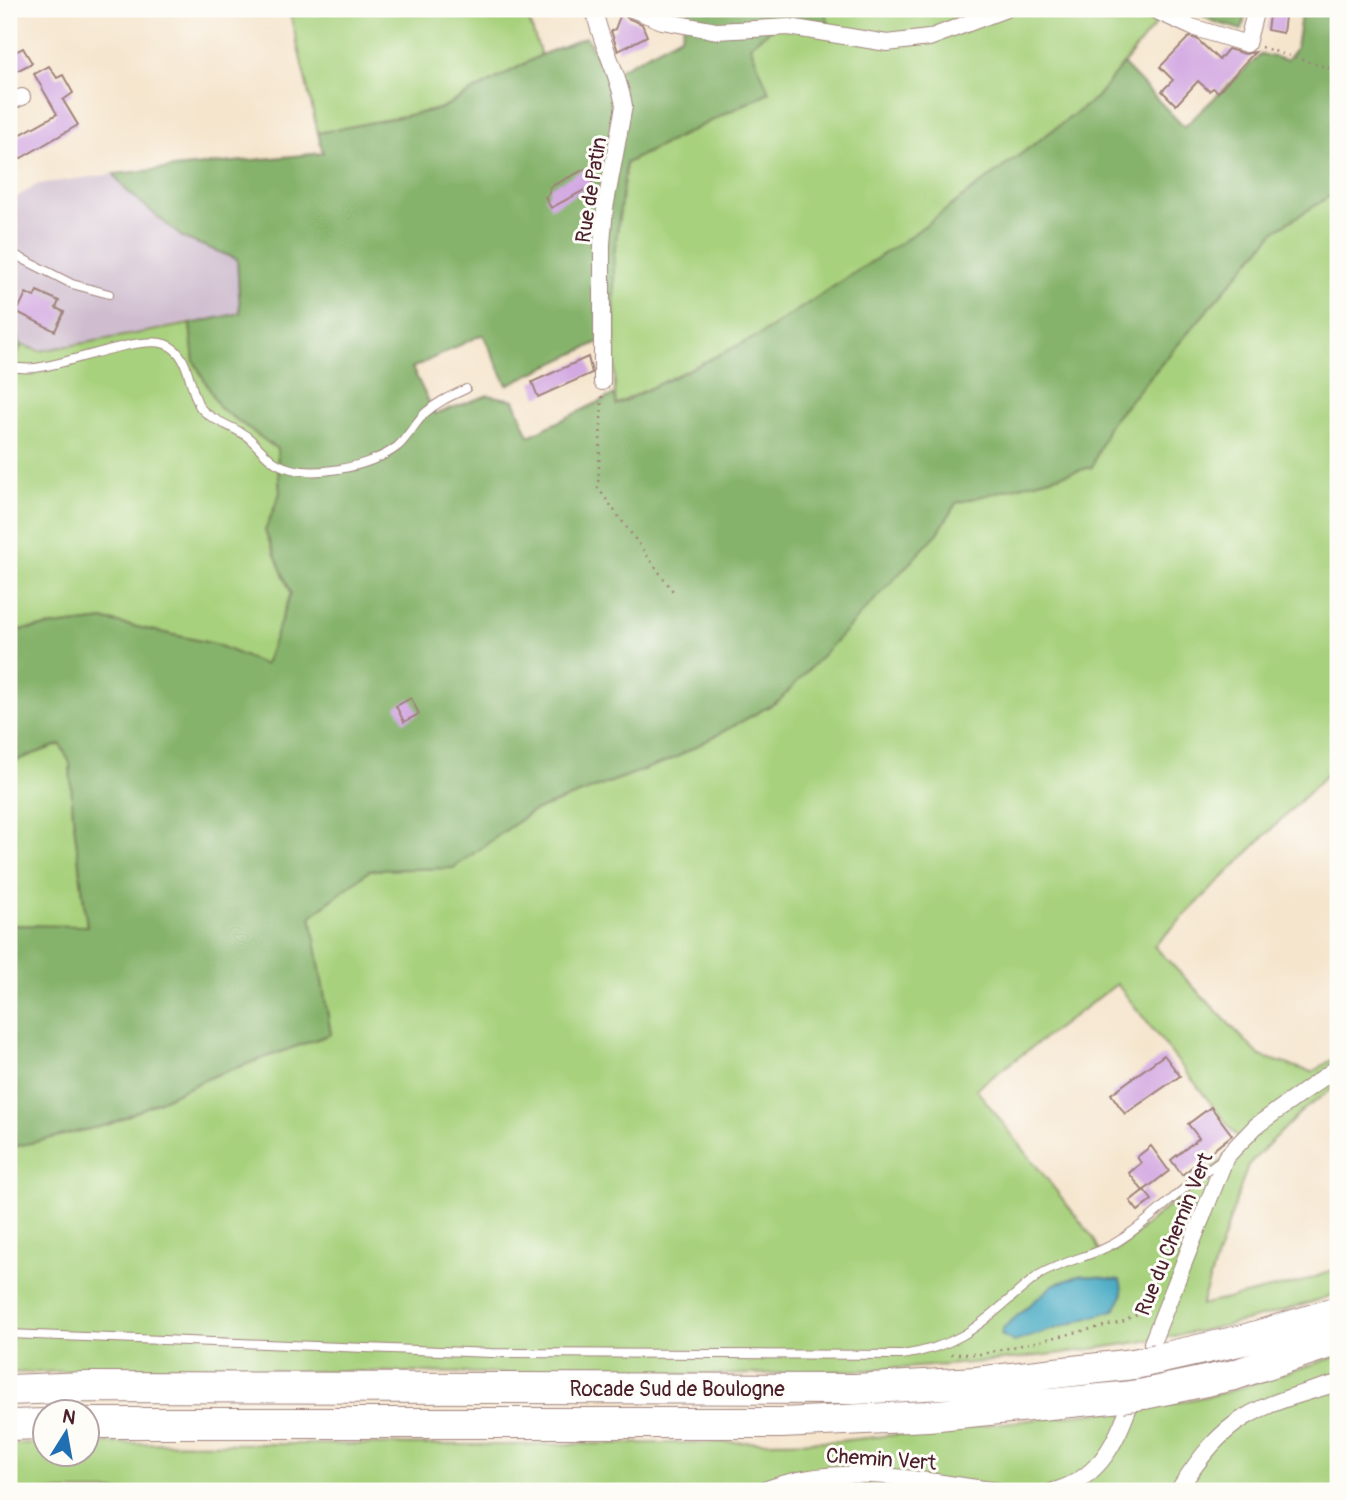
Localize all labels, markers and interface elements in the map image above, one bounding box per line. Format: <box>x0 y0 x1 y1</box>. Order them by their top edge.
street label: Rue de Patin <box>570 135 613 245</box>
street label: Rue du Chemin Vert <box>1129 1148 1220 1320</box>
street label: Rocade Sud de Boulogne <box>569 1376 785 1403</box>
north arrow <box>32 1398 102 1468</box>
text: N <box>60 1404 78 1430</box>
street label: Chemin Vert <box>825 1442 938 1477</box>

